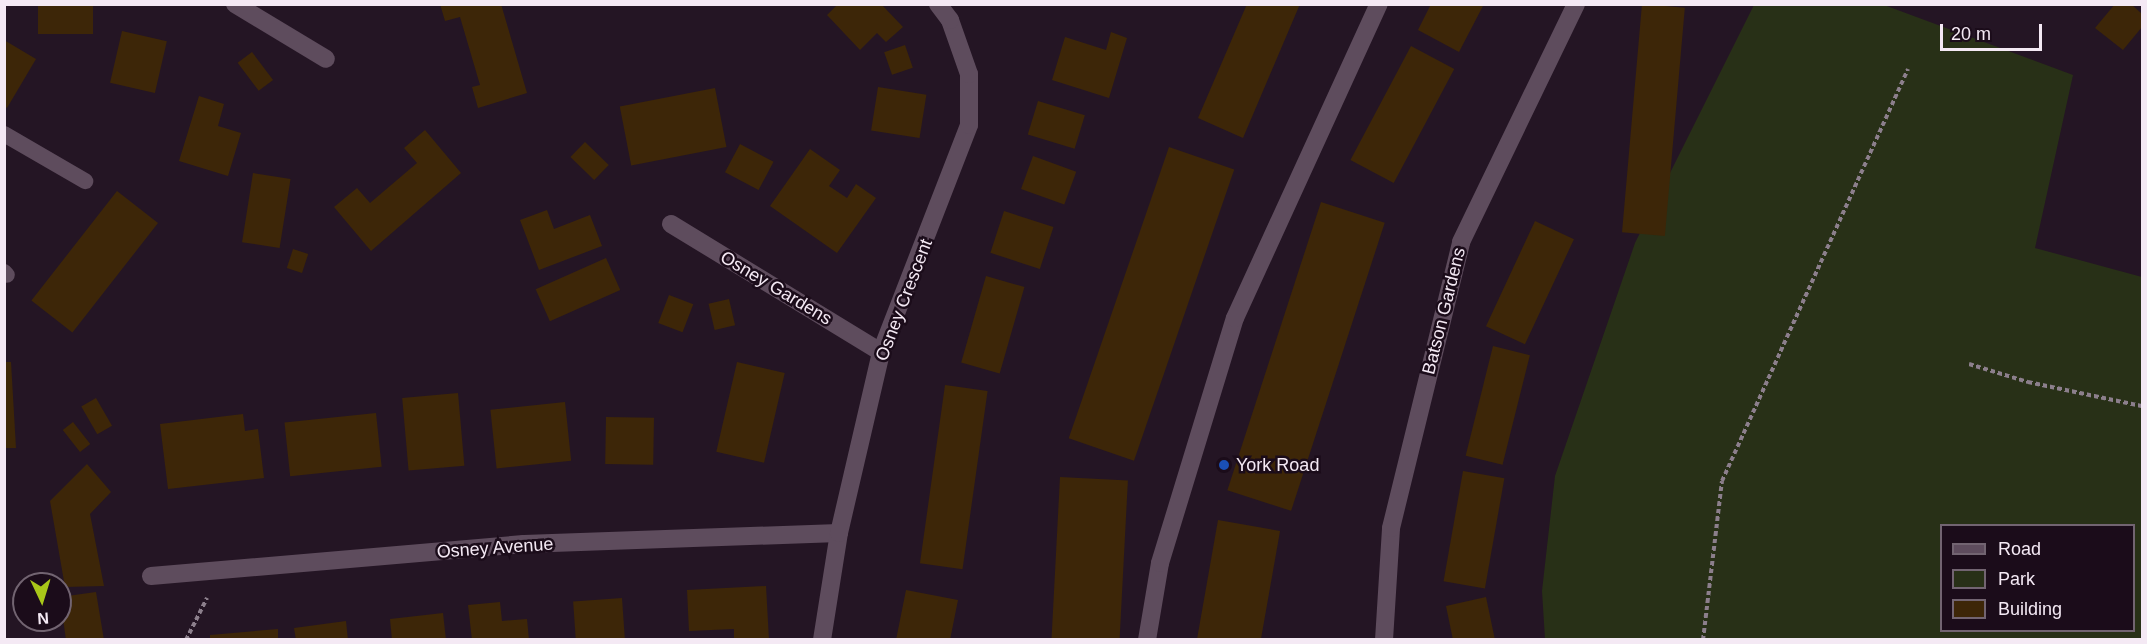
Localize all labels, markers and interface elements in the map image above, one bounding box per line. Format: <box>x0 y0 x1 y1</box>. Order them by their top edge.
scale bar <box>1943 12 2045 50</box>
text: 20 m <box>1951 24 1991 44</box>
street label: Osney Crescent <box>871 236 937 364</box>
street label: Batson Gardens <box>1418 245 1470 377</box>
street label: Osney Gardens <box>716 246 836 330</box>
place label: York Road <box>1236 454 1319 476</box>
marker: York Road <box>1217 458 1231 472</box>
legend <box>1940 524 2135 632</box>
street label: Osney Avenue <box>436 533 554 563</box>
text: Road <box>1998 539 2041 559</box>
text: Park <box>1998 569 2035 589</box>
north arrow <box>12 572 72 632</box>
text: Building <box>1998 599 2062 619</box>
text: N <box>37 610 50 627</box>

